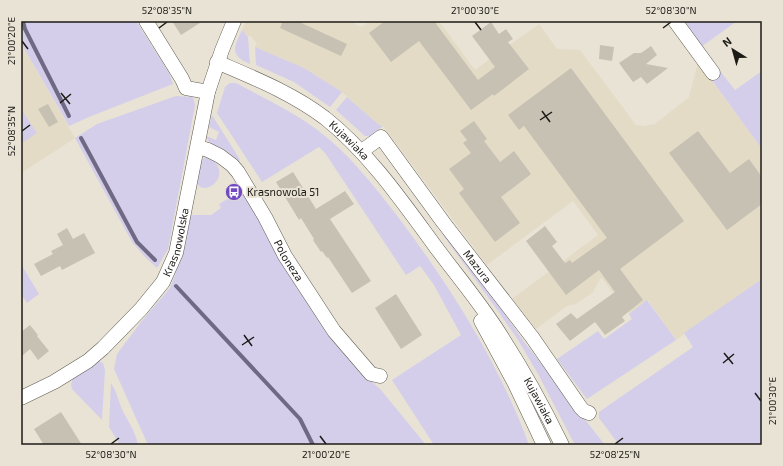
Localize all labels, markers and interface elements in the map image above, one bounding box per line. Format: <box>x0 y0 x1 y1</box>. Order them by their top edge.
text: 52°08'35"N <box>142 4 192 16</box>
text: 21°00'30"E <box>451 4 499 16</box>
text: 52°08'30"N <box>646 4 696 16</box>
text: 21°00'20"E <box>5 17 17 65</box>
north arrow <box>713 30 753 70</box>
text: N <box>720 34 734 49</box>
text: 52°08'35"N <box>5 106 17 156</box>
street label: Kujawiaka <box>327 117 372 162</box>
bus stop icon: Krasnowola 51 <box>224 182 244 202</box>
place label: Krasnowola 51 <box>247 185 319 198</box>
street label: Krasnowolska <box>159 207 191 278</box>
street label: Poloneza <box>272 237 307 283</box>
street label: Mazura <box>461 247 495 285</box>
street label: Kujawiaka <box>522 375 557 426</box>
text: 21°00'30"E <box>766 377 778 425</box>
text: 52°08'30"N <box>86 448 136 460</box>
text: 21°00'20"E <box>302 448 350 460</box>
text: 52°08'25"N <box>590 448 640 460</box>

